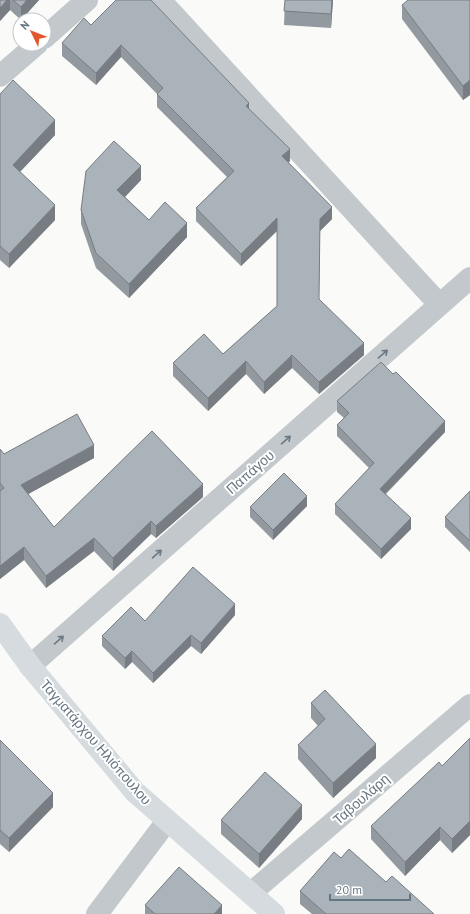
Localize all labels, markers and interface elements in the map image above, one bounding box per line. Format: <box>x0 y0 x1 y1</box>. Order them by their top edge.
north arrow <box>12 12 52 52</box>
text: N <box>17 18 32 33</box>
one-way arrow <box>378 349 388 359</box>
one-way arrow <box>281 436 291 445</box>
street label: Παπάγου <box>222 446 278 498</box>
one-way arrow <box>152 549 162 559</box>
one-way arrow <box>54 636 65 645</box>
street label: Ταγματάρχου Ηλιόπουλου <box>37 676 155 808</box>
street label: Ταβουλάρη <box>329 769 393 829</box>
scale bar <box>330 876 410 902</box>
text: 20 m <box>336 882 362 897</box>

